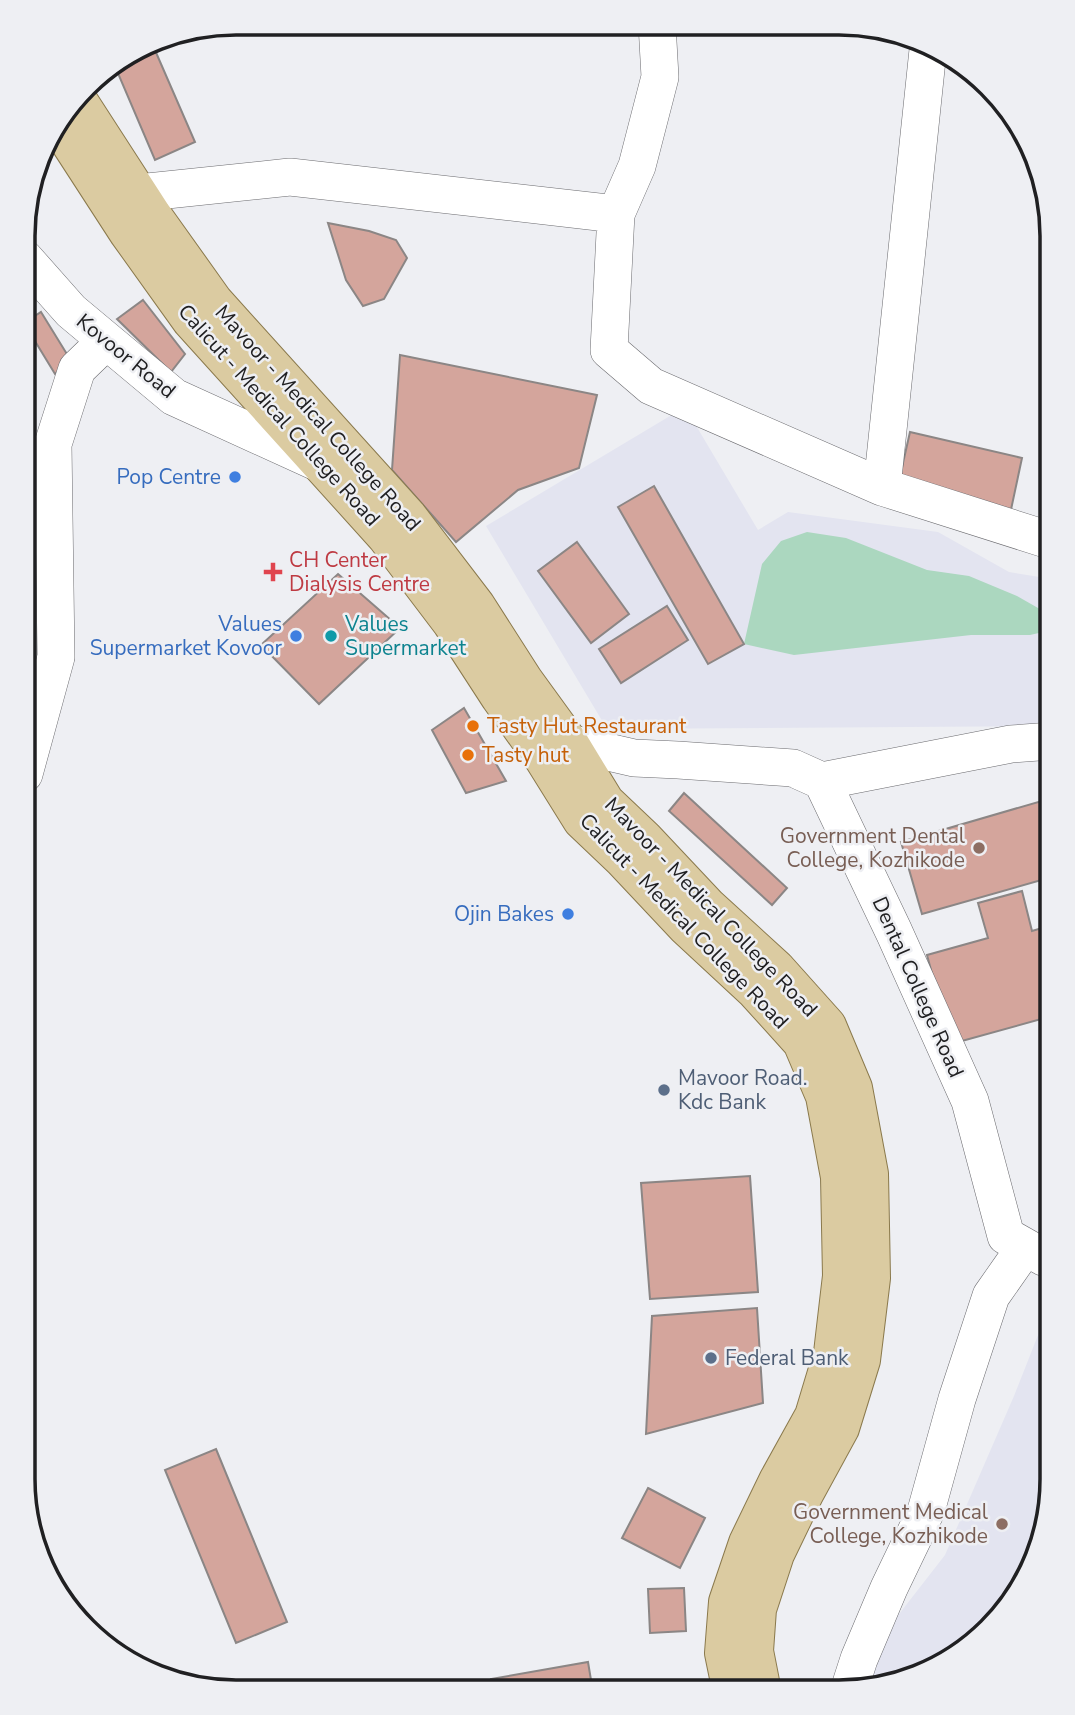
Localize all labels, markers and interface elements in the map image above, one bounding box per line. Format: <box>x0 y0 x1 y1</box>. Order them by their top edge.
street label: Calicut - Medical College Road <box>172 298 386 532</box>
street label: Mavoor - Medical College Road <box>209 299 427 537</box>
street label: Kovoor Road <box>70 307 182 405</box>
place label: Pop Centre <box>116 463 221 491</box>
marker: Pop Centre <box>227 469 243 485</box>
place label: CH Center Dialysis Centre <box>289 546 430 598</box>
marker: CH Center Dialysis Centre <box>263 562 283 582</box>
place label: Values Supermarket Kovoor <box>90 610 282 662</box>
place label: Values Supermarket <box>344 610 467 662</box>
marker: Values Supermarket Kovoor <box>288 628 304 644</box>
marker: Values Supermarket <box>323 628 339 644</box>
place label: Tasty Hut Restaurant <box>487 712 687 740</box>
marker: Tasty Hut Restaurant <box>465 718 481 734</box>
place label: Tasty hut <box>482 741 570 769</box>
marker: Tasty hut <box>460 747 476 763</box>
street label: Mavoor - Medical College Road <box>598 791 824 1023</box>
street label: Calicut - Medical College Road <box>573 807 795 1035</box>
place label: Government Dental College, Kozhikode <box>780 822 966 874</box>
marker: Government Dental College, Kozhikode <box>971 840 987 856</box>
street label: Dental College Road <box>866 892 970 1082</box>
place label: Ojin Bakes <box>454 900 554 928</box>
marker: Ojin Bakes <box>560 906 576 922</box>
place label: Mavoor Road. Kdc Bank <box>678 1064 808 1116</box>
marker: Mavoor Road. Kdc Bank <box>656 1082 672 1098</box>
place label: Federal Bank <box>725 1344 849 1372</box>
marker: Federal Bank <box>703 1350 719 1366</box>
place label: Government Medical College, Kozhikode <box>793 1498 989 1550</box>
marker: Government Medical College, Kozhikode <box>994 1516 1010 1532</box>

